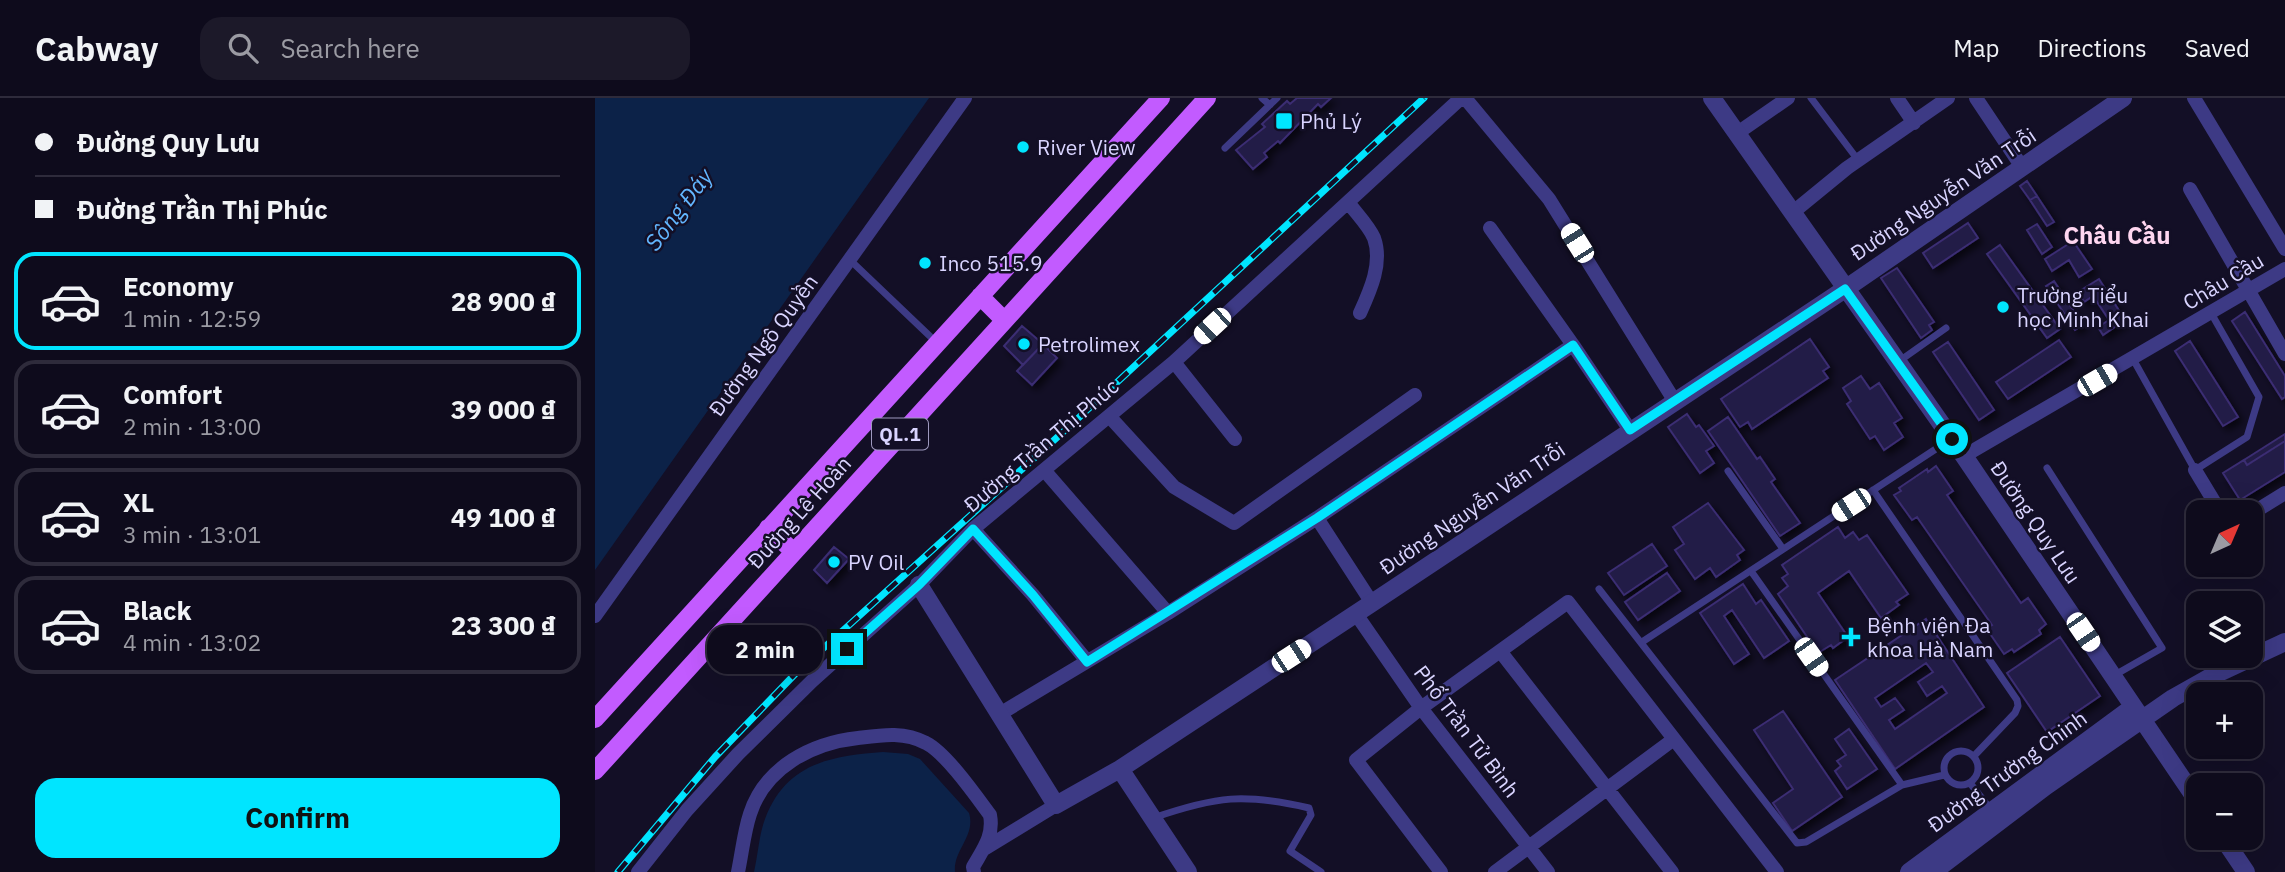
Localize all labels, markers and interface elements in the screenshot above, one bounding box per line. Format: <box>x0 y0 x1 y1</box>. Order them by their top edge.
search box <box>200 17 690 80</box>
text: Cabway <box>35 27 158 70</box>
icon: search <box>224 29 262 67</box>
text: Search here <box>280 31 420 65</box>
text: Map <box>1953 32 1999 64</box>
text: Directions <box>2037 32 2147 64</box>
text: Saved <box>2185 32 2250 64</box>
place label: Phủ Lý <box>1300 107 1362 135</box>
marker: Phủ Lý <box>1274 111 1294 131</box>
street label: Đường Nguyễn Văn Trỗi <box>1845 121 2041 267</box>
text: Đường Quy Lưu <box>77 125 260 159</box>
place label: River View <box>1037 133 1136 161</box>
marker: River View <box>1015 139 1031 155</box>
water label: Sông Đáy <box>637 161 719 256</box>
text: Đường Trần Thị Phúc <box>77 192 328 226</box>
district label: Châu Cầu <box>2063 219 2171 251</box>
car <box>1557 220 1598 266</box>
street label: Châu Cầu <box>2178 246 2268 316</box>
place label: Inco 515.9 <box>939 249 1043 277</box>
marker: Inco 515.9 <box>917 255 933 271</box>
street label: Đường Ngô Quyền <box>702 268 824 422</box>
text: Economy <box>123 269 234 303</box>
icon: car <box>39 270 102 333</box>
place label: Trường Tiểu học Minh Khai <box>2017 281 2149 333</box>
text: 28 900 ₫ <box>451 284 556 318</box>
marker: Trường Tiểu học Minh Khai <box>1995 299 2011 315</box>
text: 1 min · 12:59 <box>123 303 261 333</box>
car <box>1190 304 1235 348</box>
place label: Petrolimex <box>1038 330 1140 358</box>
marker: Petrolimex <box>1016 336 1032 352</box>
car <box>2074 360 2121 400</box>
street label: Đường Trần Thị Phúc <box>958 372 1124 518</box>
text: Comfort <box>123 377 222 411</box>
icon: car <box>39 378 102 441</box>
text: 39 000 ₫ <box>451 392 556 426</box>
text: 2 min · 13:00 <box>123 411 261 441</box>
road number: QL.1 <box>872 418 928 450</box>
route start <box>1936 423 1968 455</box>
street label: Đường Nguyễn Văn Trỗi <box>1374 435 1570 581</box>
street label: Đường Lê Hoàn <box>741 450 857 574</box>
street label: Đường Quy Lưu <box>1985 455 2087 589</box>
text: XL <box>123 485 154 519</box>
car <box>1828 485 1875 525</box>
icon: car <box>39 486 102 549</box>
text: 49 100 ₫ <box>451 500 556 534</box>
north arrow <box>2186 500 2263 578</box>
map controls <box>2186 500 2263 850</box>
text: 3 min · 13:01 <box>123 519 261 549</box>
place label: PV Oil <box>848 548 905 576</box>
marker: PV Oil <box>826 554 842 570</box>
button: layers <box>2186 591 2263 668</box>
text: Black <box>123 593 191 627</box>
icon: car <box>39 594 102 657</box>
text: 23 300 ₫ <box>451 608 556 642</box>
car <box>2063 609 2104 655</box>
place label: Bệnh viện Đa khoa Hà Nam <box>1867 611 1993 663</box>
callout: 2 min <box>707 624 823 674</box>
text: 4 min · 13:02 <box>123 627 261 657</box>
marker: Bệnh viện Đa khoa Hà Nam <box>1841 627 1861 647</box>
route end <box>831 633 863 665</box>
text: 2 min <box>735 634 795 664</box>
car <box>1791 634 1832 680</box>
car <box>1268 636 1315 676</box>
street label: Phố Trần Tử Bình <box>1408 659 1526 803</box>
button: + <box>2186 682 2263 759</box>
street label: Đường Trường Chinh <box>1922 704 2092 838</box>
button: − <box>2186 773 2263 850</box>
button: Confirm <box>35 778 560 858</box>

